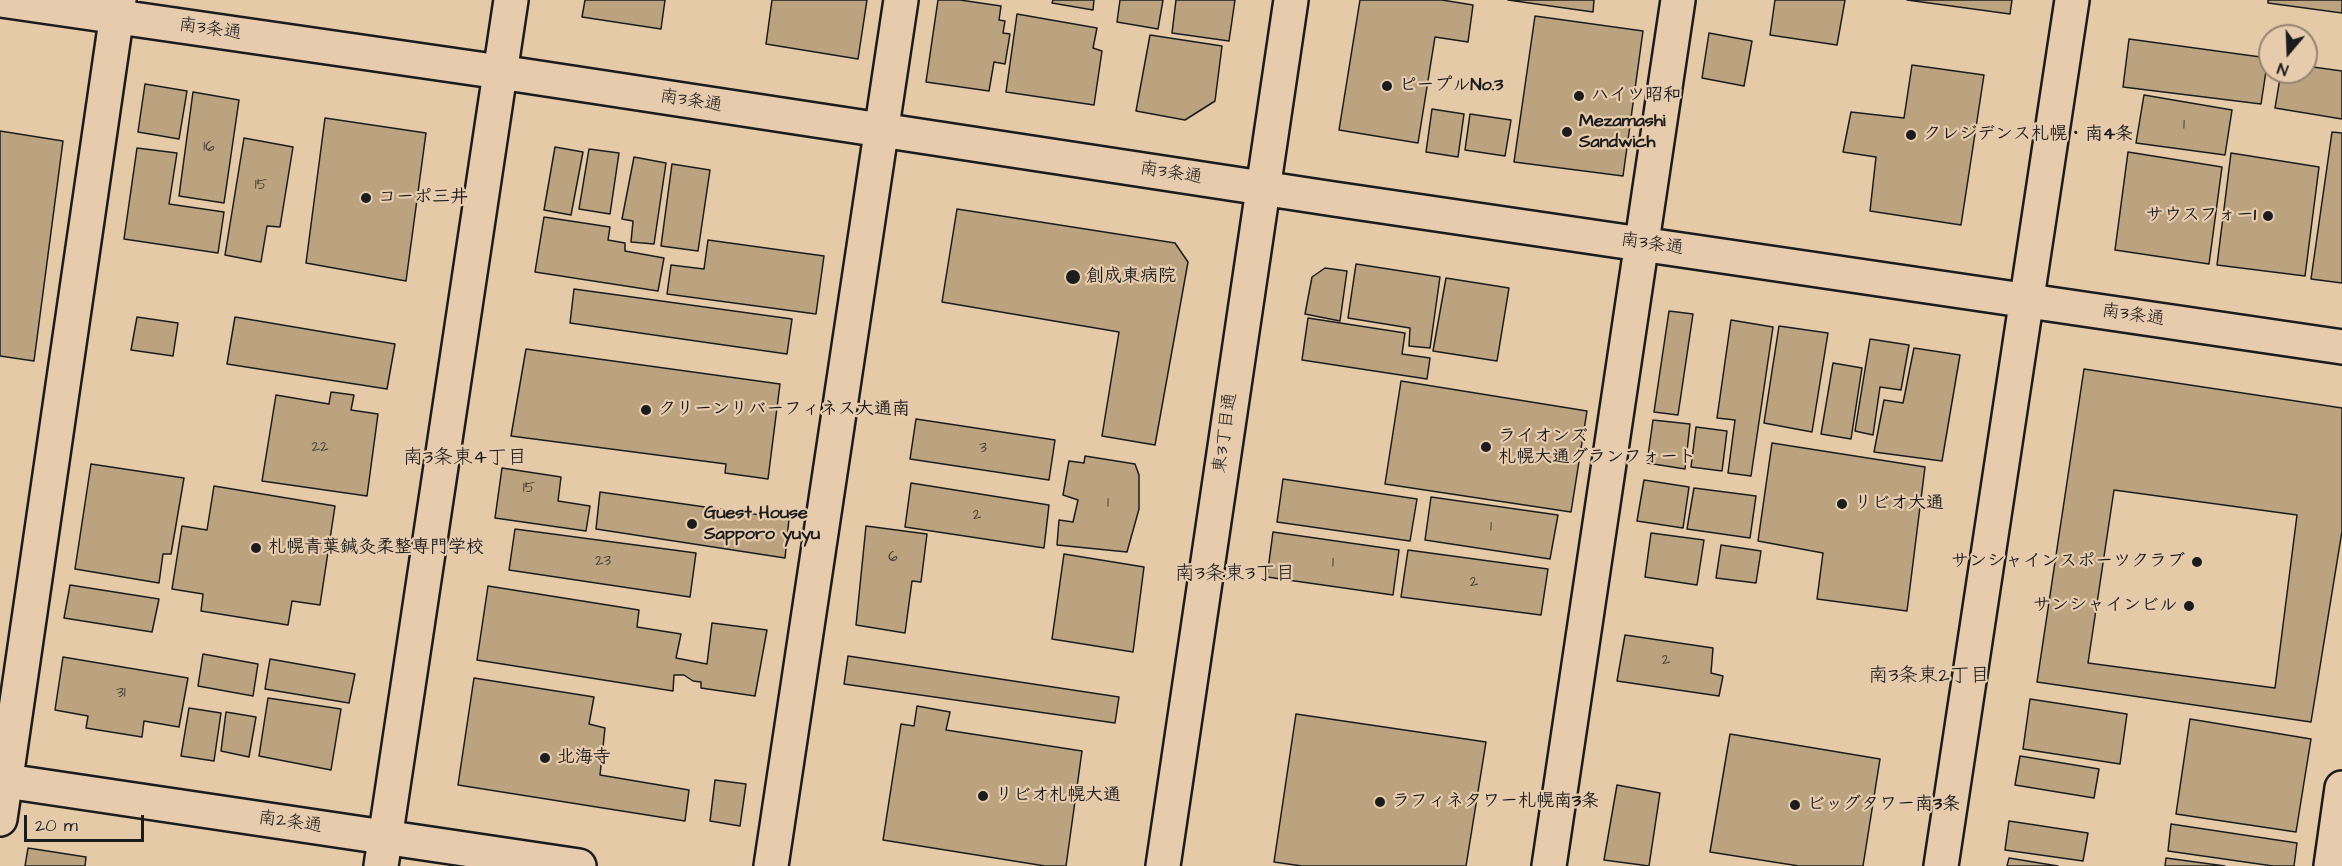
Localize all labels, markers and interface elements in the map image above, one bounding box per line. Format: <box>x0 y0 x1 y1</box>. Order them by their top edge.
street label: 南3条通 <box>177 15 243 45</box>
north arrow <box>2258 24 2318 84</box>
text: N <box>2274 57 2291 81</box>
place label: ピープルNo.3 <box>1399 75 1503 97</box>
marker: ピープルNo.3 <box>1380 79 1394 93</box>
place label: ハイツ昭和 <box>1591 85 1681 107</box>
street label: 南3条通 <box>658 86 724 118</box>
marker: ハイツ昭和 <box>1572 89 1586 103</box>
place label: Mezamashi Sandwich <box>1579 111 1666 154</box>
house number: 1 <box>2183 117 2185 135</box>
place label: クレジデンス札幌・南4条 <box>1923 124 2133 146</box>
marker: Mezamashi Sandwich <box>1560 125 1574 139</box>
marker: クレジデンス札幌・南4条 <box>1904 128 1918 142</box>
house number: 16 <box>203 139 215 157</box>
street label: 南3条通 <box>1138 158 1204 190</box>
house number: 15 <box>255 177 267 195</box>
place label: コーポ三井 <box>378 187 468 209</box>
marker: コーポ三井 <box>359 191 373 205</box>
place label: サウスフォー1 <box>2146 205 2256 227</box>
marker: サウスフォー1 <box>2261 209 2275 223</box>
street label: 南3条通 <box>1619 230 1685 260</box>
place label: 創成東病院 <box>1086 266 1176 288</box>
marker: 創成東病院 <box>1064 268 1082 286</box>
street label: 南3条通 <box>2100 301 2166 331</box>
street label: 東3丁目通 <box>1210 391 1242 475</box>
place label: クリーンリバーフィネス大通南 <box>658 399 910 421</box>
marker: クリーンリバーフィネス大通南 <box>639 403 653 417</box>
place label: ライオンズ 札幌大通グランフォート <box>1498 426 1696 468</box>
house number: 22 <box>311 439 329 457</box>
house number: 3 <box>979 440 987 458</box>
marker: ライオンズ 札幌大通グランフォート <box>1479 440 1493 454</box>
district label: 南3条東4丁目 <box>403 447 527 471</box>
house number: 15 <box>523 480 535 498</box>
place label: リビオ大通 <box>1854 493 1944 515</box>
house number: 1 <box>1107 495 1109 513</box>
marker: リビオ大通 <box>1835 497 1849 511</box>
place label: Guest House Sapporo yuyu <box>704 503 820 546</box>
house number: 2 <box>973 507 981 525</box>
marker: Guest House Sapporo yuyu <box>685 517 699 531</box>
house number: 1 <box>1490 519 1492 537</box>
place label: 札幌青葉鍼灸柔整専門学校 <box>268 537 484 559</box>
marker: 札幌青葉鍼灸柔整専門学校 <box>249 541 263 555</box>
house number: 6 <box>888 549 898 567</box>
place label: サンシャインスポーツクラブ <box>1951 551 2185 573</box>
house number: 23 <box>595 553 611 571</box>
house number: 1 <box>1332 555 1334 573</box>
marker: サンシャインスポーツクラブ <box>2190 555 2204 569</box>
district label: 南3条東3丁目 <box>1175 563 1295 587</box>
house number: 2 <box>1470 574 1478 592</box>
place label: サンシャインビル <box>2033 595 2177 617</box>
marker: サンシャインビル <box>2182 599 2196 613</box>
house number: 2 <box>1662 652 1670 670</box>
district label: 南3条東2丁目 <box>1868 665 1990 689</box>
house number: 31 <box>116 685 126 703</box>
place label: 北海寺 <box>557 747 611 769</box>
marker: 北海寺 <box>538 751 552 765</box>
place label: リビオ札幌大通 <box>995 785 1121 807</box>
marker: リビオ札幌大通 <box>976 789 990 803</box>
place label: ラフィネタワー札幌南3条 <box>1392 791 1599 813</box>
place label: ビッグタワー南3条 <box>1807 794 1960 816</box>
marker: ラフィネタワー札幌南3条 <box>1373 795 1387 809</box>
marker: ビッグタワー南3条 <box>1788 798 1802 812</box>
scale bar <box>27 803 147 841</box>
street label: 南2条通 <box>257 808 323 838</box>
text: 20 m <box>35 813 78 838</box>

